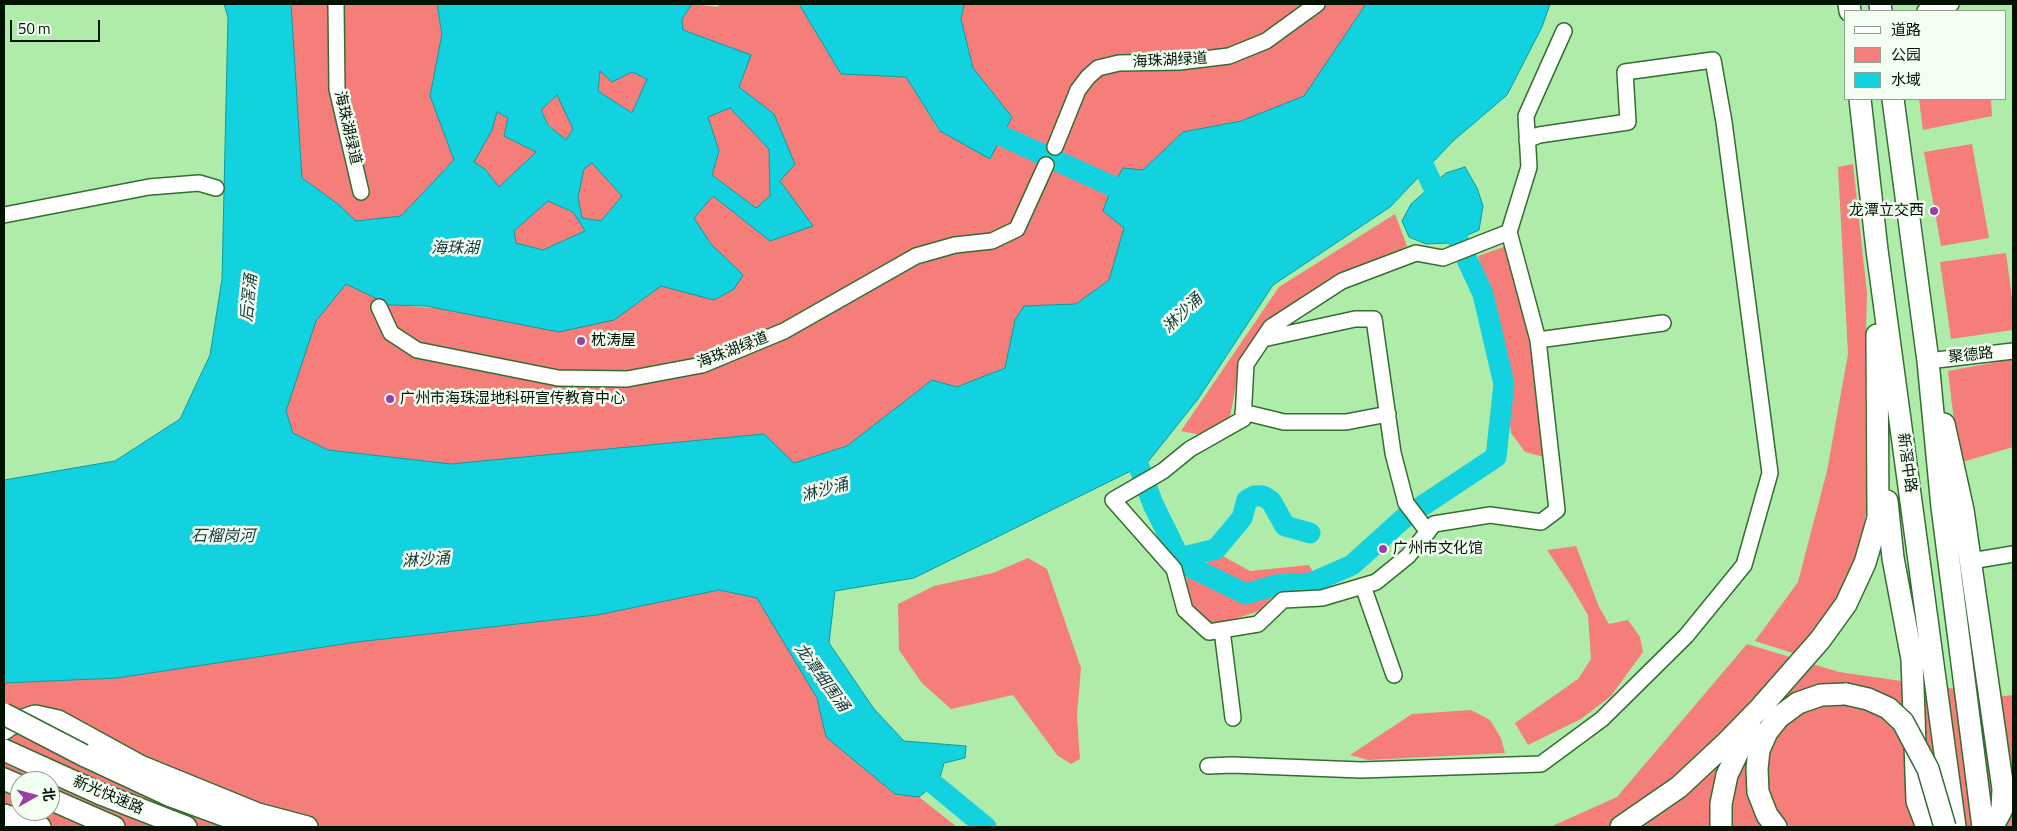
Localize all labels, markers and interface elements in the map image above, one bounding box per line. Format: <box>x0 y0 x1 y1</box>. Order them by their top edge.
scale bar <box>12 10 102 42</box>
legend <box>1844 10 2007 100</box>
text: 50 m <box>18 17 51 40</box>
text: 道路 <box>1891 18 1921 41</box>
text: 公园 <box>1891 43 1921 66</box>
street label: 海珠湖绿道 <box>1132 50 1208 72</box>
text: 水域 <box>1891 68 1921 91</box>
street label: 海珠湖绿道 <box>330 89 364 167</box>
place label: 龙潭立交西 <box>1849 202 1924 220</box>
marker: 龙潭立交西 <box>1928 205 1940 217</box>
water label: 海珠湖 <box>431 239 479 259</box>
water label: 后滘涌 <box>238 273 262 323</box>
water label: 淋沙涌 <box>1159 290 1207 338</box>
street label: 海珠湖绿道 <box>695 329 771 373</box>
place label: 枕涛屋 <box>591 332 636 350</box>
marker: 枕涛屋 <box>575 335 587 347</box>
street label: 聚德路 <box>1948 345 1994 367</box>
place label: 广州市海珠湿地科研宣传教育中心 <box>400 390 625 408</box>
marker: 广州市海珠湿地科研宣传教育中心 <box>384 393 396 405</box>
street label: 新滘中路 <box>1893 432 1919 494</box>
water label: 淋沙涌 <box>799 476 851 506</box>
water label: 石榴岗河 <box>191 527 255 547</box>
place label: 广州市文化馆 <box>1393 540 1483 558</box>
marker: 广州市文化馆 <box>1377 543 1389 555</box>
water label: 淋沙涌 <box>401 550 451 572</box>
water label: 龙潭细围涌 <box>790 640 852 716</box>
north arrow <box>10 771 60 821</box>
street label: 新光快速路 <box>70 773 146 819</box>
text: 北 <box>38 786 61 802</box>

